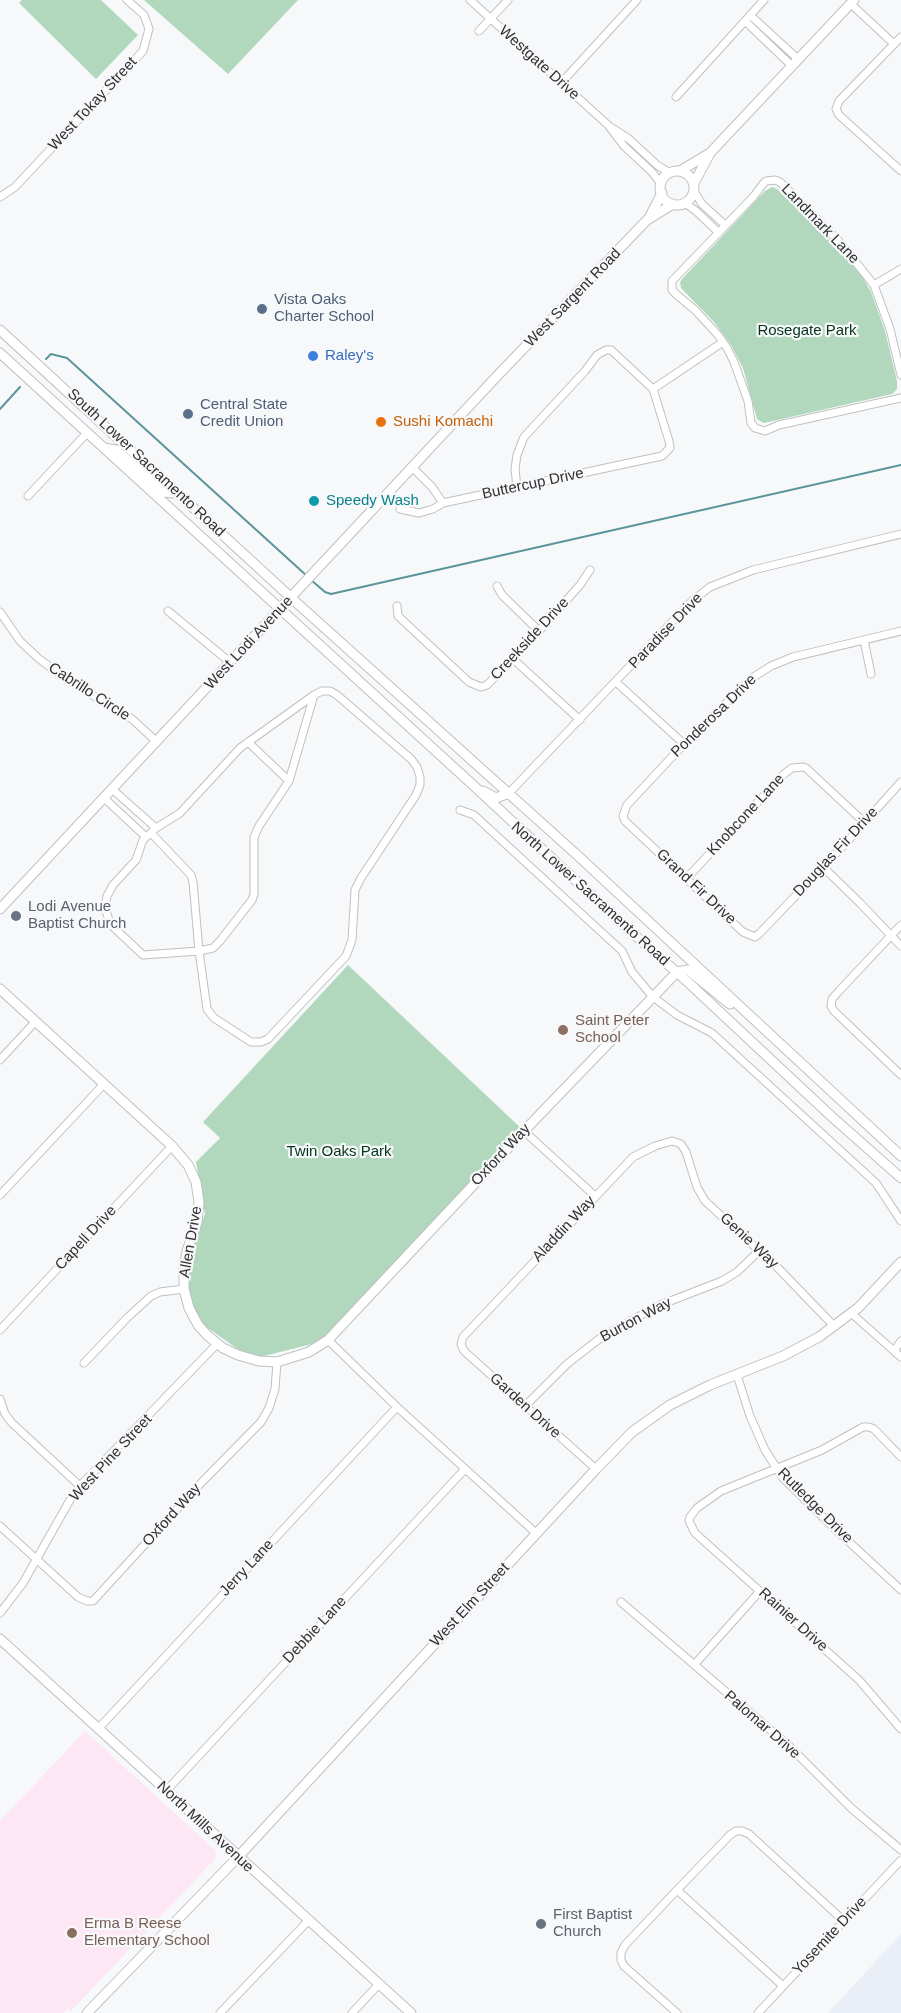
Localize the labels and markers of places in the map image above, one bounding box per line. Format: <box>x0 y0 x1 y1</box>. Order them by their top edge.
place label: Vista Oaks Charter School <box>274 291 374 326</box>
marker: Vista Oaks Charter School <box>255 302 269 316</box>
place label: Raley's <box>325 347 374 365</box>
marker: Raley's <box>306 349 320 363</box>
place label: Central State Credit Union <box>200 396 288 431</box>
marker: Central State Credit Union <box>181 407 195 421</box>
place label: Sushi Komachi <box>393 413 493 431</box>
marker: Sushi Komachi <box>374 415 388 429</box>
place label: Speedy Wash <box>326 492 419 510</box>
marker: Speedy Wash <box>307 494 321 508</box>
place label: Lodi Avenue Baptist Church <box>28 898 126 933</box>
marker: Lodi Avenue Baptist Church <box>9 909 23 923</box>
place label: Saint Peter School <box>575 1012 649 1047</box>
marker: Saint Peter School <box>556 1023 570 1037</box>
place label: First Baptist Church <box>553 1906 632 1941</box>
place label: Erma B Reese Elementary School <box>84 1915 210 1950</box>
marker: First Baptist Church <box>534 1917 548 1931</box>
marker: Erma B Reese Elementary School <box>65 1926 79 1940</box>

